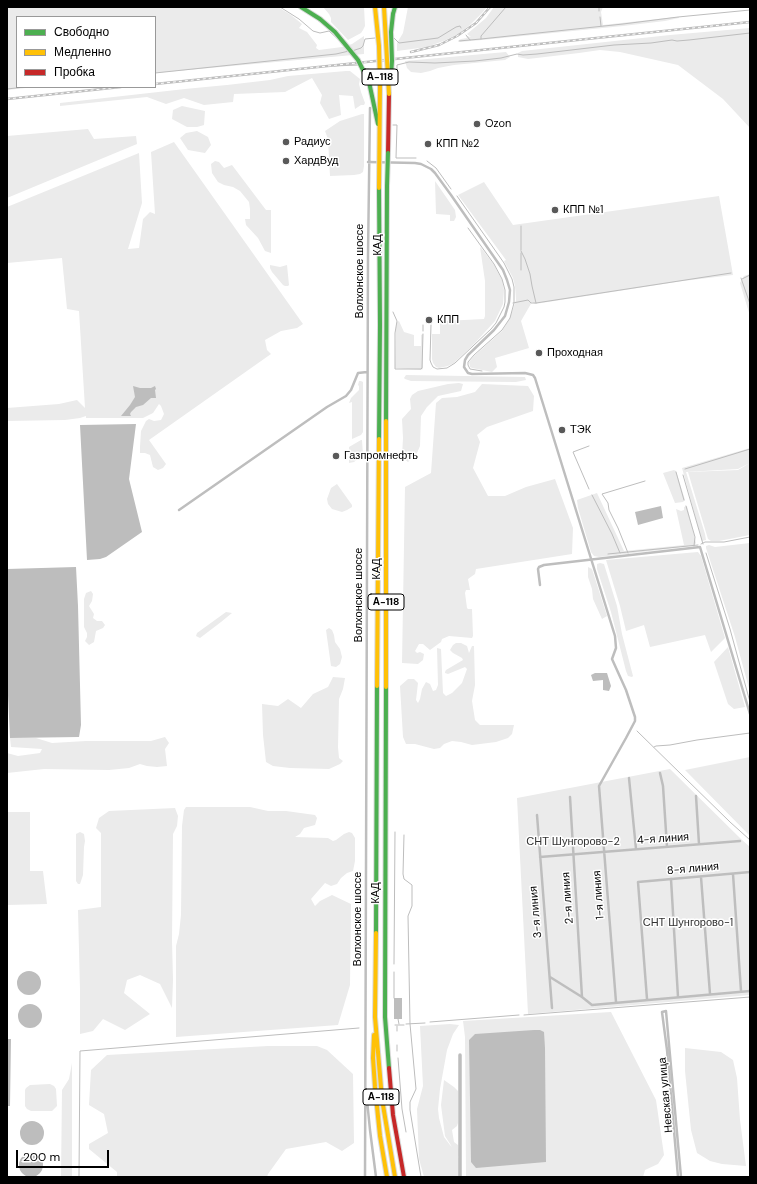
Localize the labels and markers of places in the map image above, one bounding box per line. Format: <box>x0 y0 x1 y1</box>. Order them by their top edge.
place label: Ozon <box>485 117 511 131</box>
marker: Ozon <box>472 119 482 129</box>
place label: Радиус <box>294 135 331 149</box>
marker: Радиус <box>281 137 291 147</box>
place label: КПП №2 <box>436 137 479 151</box>
marker: КПП №2 <box>423 139 433 149</box>
place label: ХардВуд <box>294 154 339 168</box>
marker: ХардВуд <box>281 156 291 166</box>
place label: КПП №1 <box>563 203 603 217</box>
marker: КПП №1 <box>550 205 560 215</box>
place label: КПП <box>437 313 459 327</box>
marker: КПП <box>424 315 434 325</box>
place label: Проходная <box>547 346 603 360</box>
marker: Проходная <box>534 348 544 358</box>
place label: ТЭК <box>570 423 591 437</box>
marker: ТЭК <box>557 425 567 435</box>
place label: Газпромнефть <box>344 449 418 463</box>
marker: Газпромнефть <box>331 451 341 461</box>

